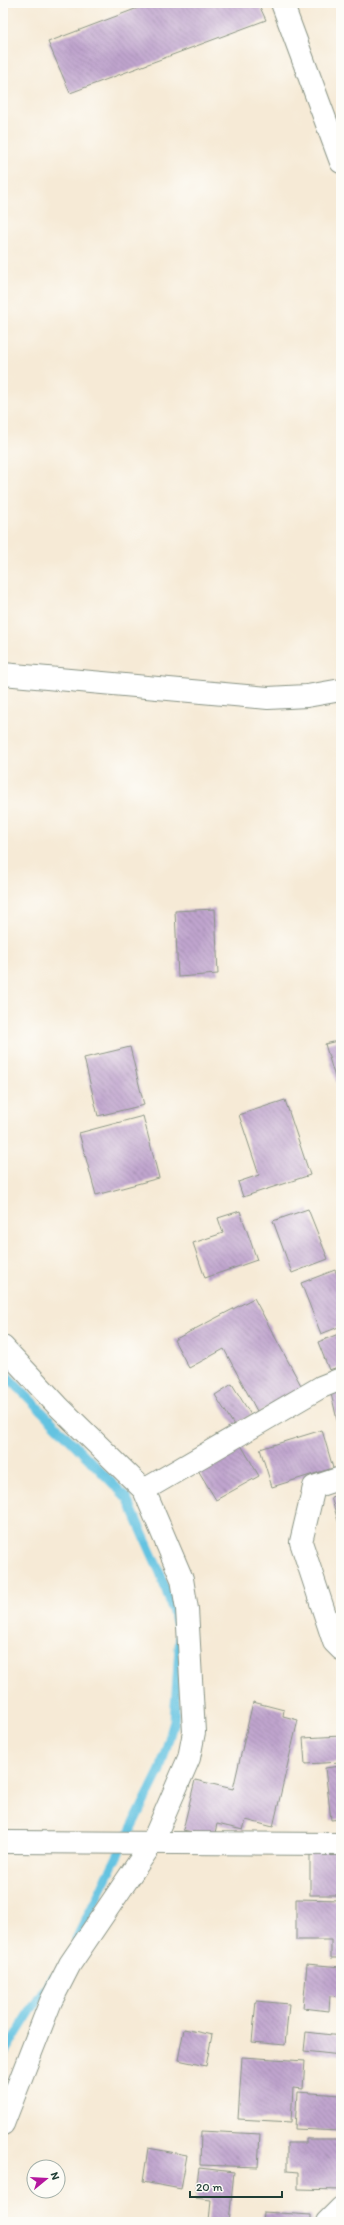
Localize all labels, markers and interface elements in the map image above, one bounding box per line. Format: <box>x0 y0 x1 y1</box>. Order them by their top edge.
north arrow <box>26 2159 66 2199</box>
text: N <box>48 2171 62 2182</box>
scale bar <box>190 2173 282 2199</box>
text: 20 m <box>196 2180 223 2194</box>

